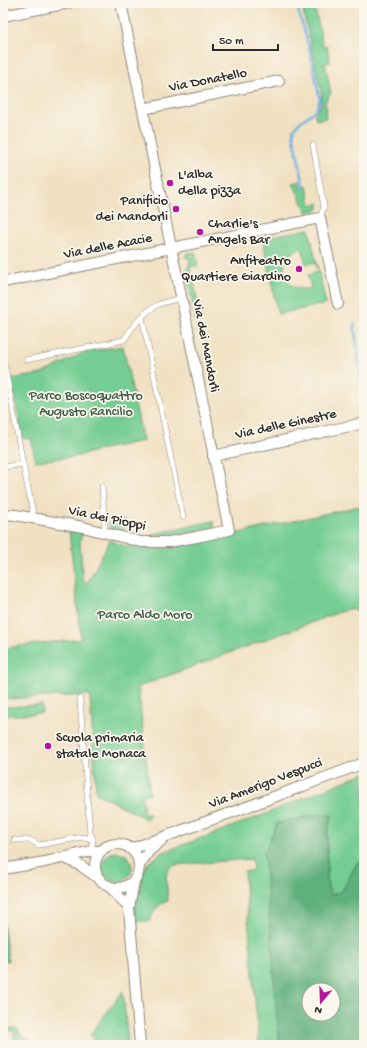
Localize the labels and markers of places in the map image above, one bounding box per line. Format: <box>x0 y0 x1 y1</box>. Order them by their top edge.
place label: L'alba della pizza <box>178 167 242 200</box>
marker: L'alba della pizza <box>165 178 175 188</box>
place label: Panificio dei Mandorli <box>96 193 168 226</box>
marker: Panificio dei Mandorli <box>171 204 181 214</box>
place label: Charlie's Angels Bar <box>208 216 271 249</box>
marker: Charlie's Angels Bar <box>195 227 205 237</box>
place label: Anfiteatro Quartiere Giardino <box>181 253 291 286</box>
marker: Anfiteatro Quartiere Giardino <box>294 264 304 274</box>
place label: Scuola primaria statale Monaca <box>56 730 147 763</box>
marker: Scuola primaria statale Monaca <box>43 741 53 751</box>

